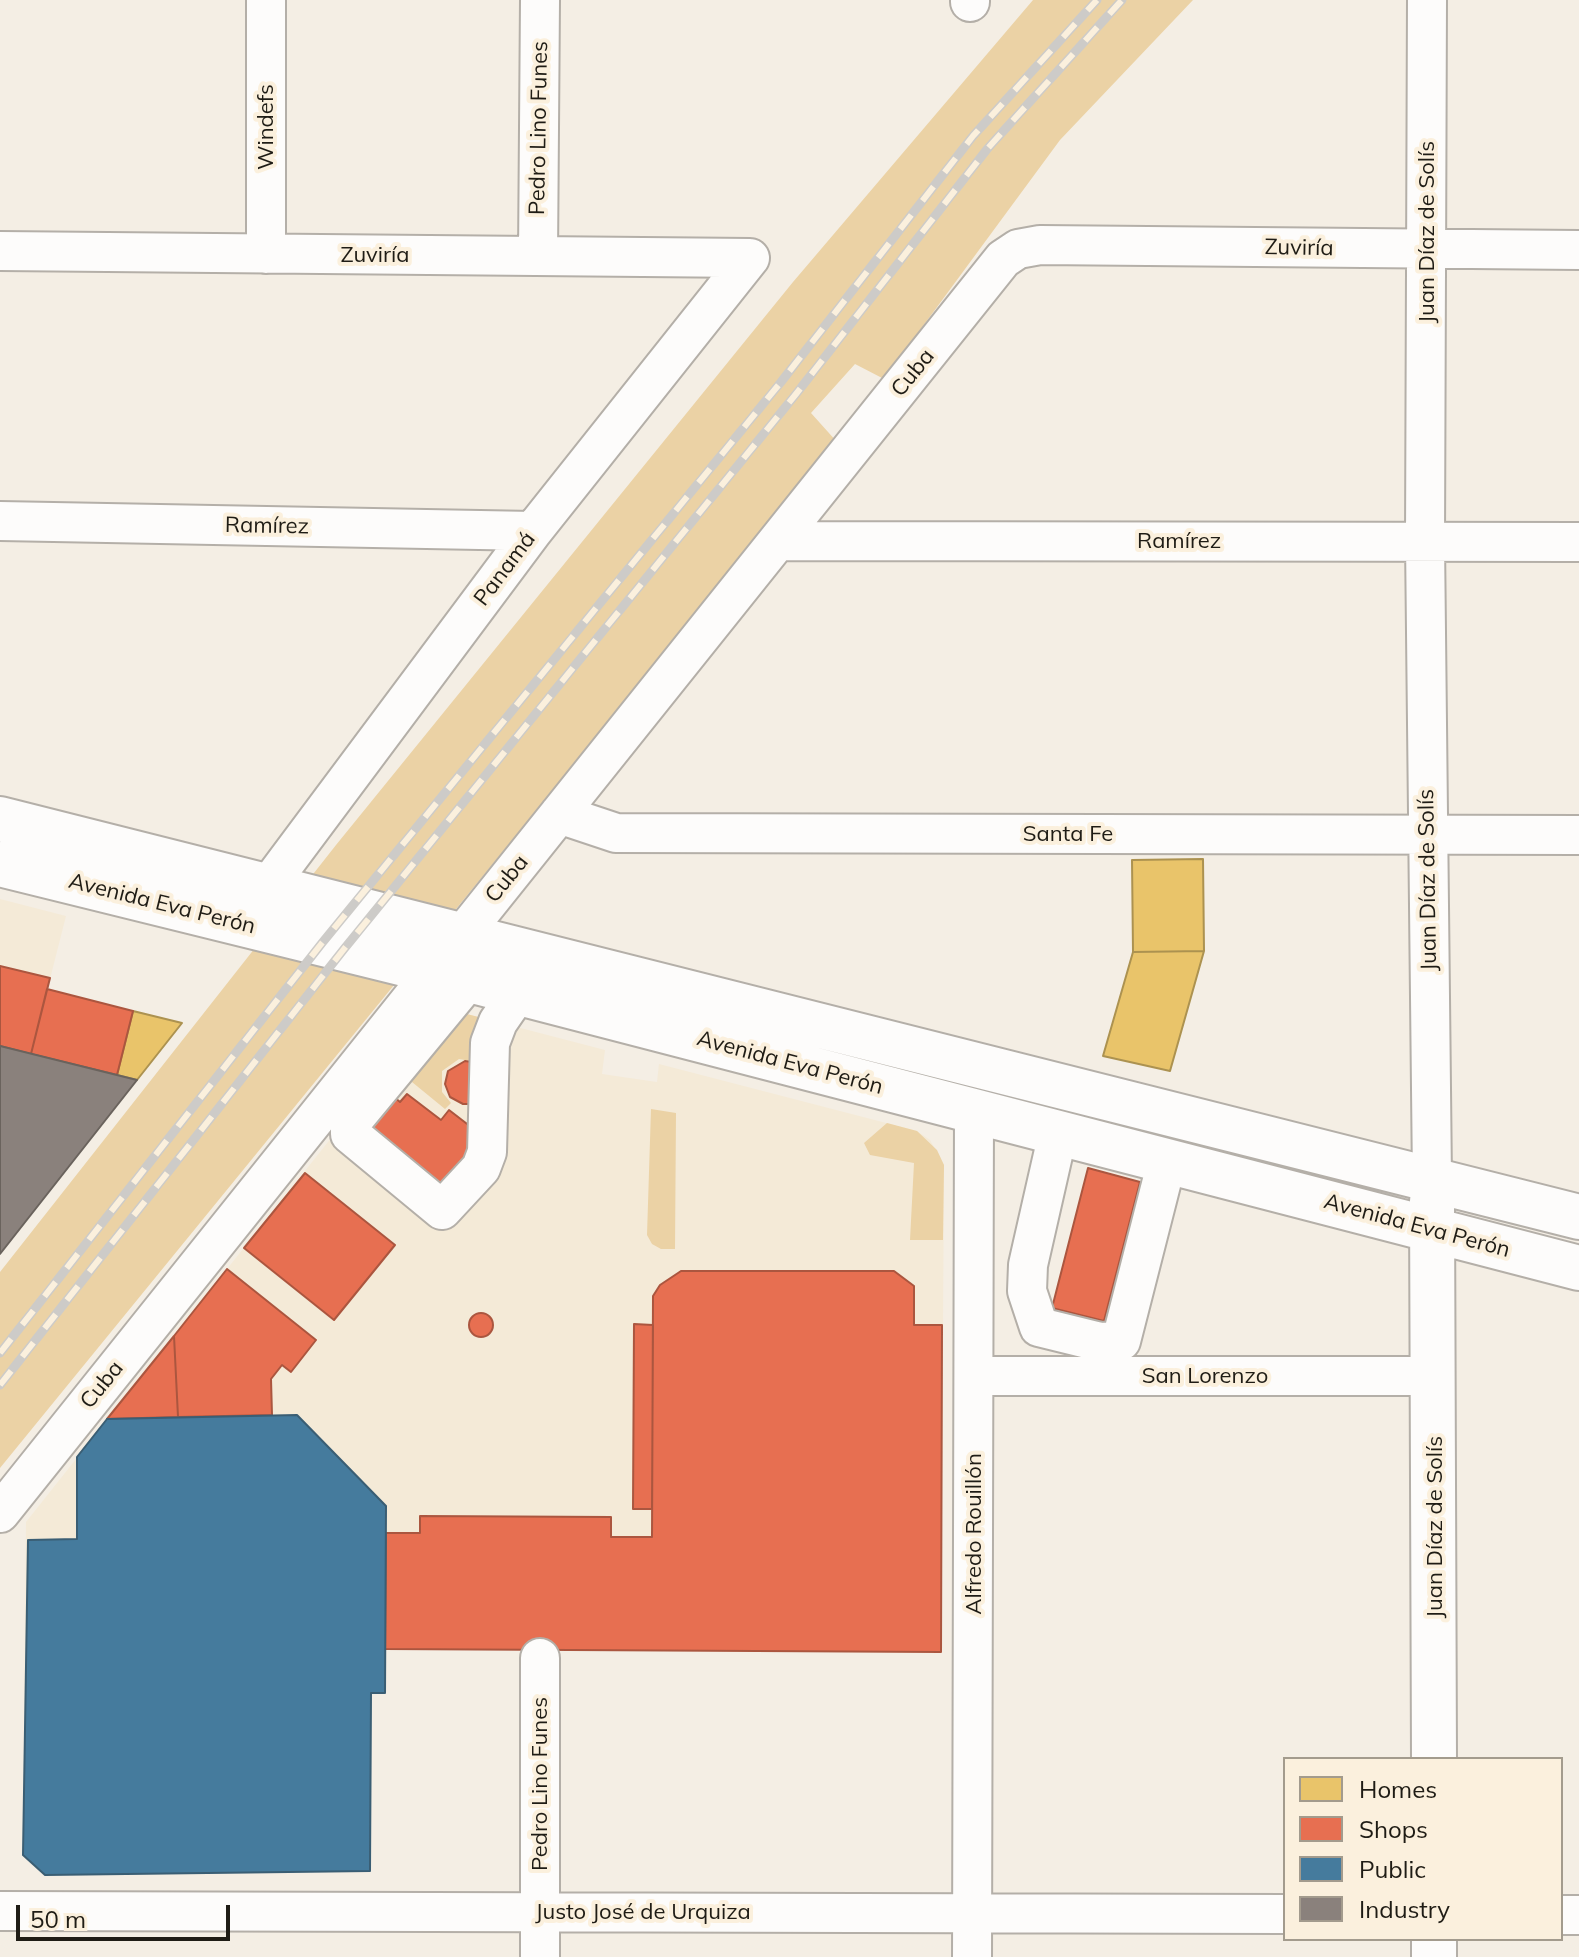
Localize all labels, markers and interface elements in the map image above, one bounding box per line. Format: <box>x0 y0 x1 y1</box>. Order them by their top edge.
street label: Pedro Lino Funes <box>524 41 554 215</box>
street label: Windefs <box>253 84 279 170</box>
street label: Juan Díaz de Solís <box>1414 141 1440 323</box>
street label: Zuviría <box>1264 234 1334 262</box>
street label: Zuviría <box>341 242 409 268</box>
street label: Cuba <box>886 344 940 402</box>
street label: Ramírez <box>225 512 309 540</box>
street label: Panamá <box>469 527 541 611</box>
street label: Ramírez <box>1137 528 1221 554</box>
street label: Juan Díaz de Solís <box>1413 789 1443 971</box>
street label: Santa Fe <box>1023 821 1113 847</box>
street label: Cuba <box>480 850 534 908</box>
street label: Avenida Eva Perón <box>66 868 258 940</box>
street label: Avenida Eva Perón <box>694 1025 886 1101</box>
street label: Avenida Eva Perón <box>1321 1188 1513 1264</box>
street label: Cuba <box>75 1356 129 1414</box>
street label: San Lorenzo <box>1142 1363 1268 1389</box>
street label: Juan Díaz de Solís <box>1422 1436 1448 1618</box>
street label: Alfredo Rouillón <box>961 1453 987 1615</box>
street label: Pedro Lino Funes <box>527 1697 553 1871</box>
legend <box>1283 1757 1563 1941</box>
text: Homes <box>1359 1774 1437 1804</box>
text: Shops <box>1359 1814 1428 1844</box>
text: Public <box>1359 1854 1426 1884</box>
scale bar <box>20 1889 234 1939</box>
text: Industry <box>1359 1894 1450 1924</box>
street label: Justo José de Urquiza <box>535 1899 751 1925</box>
text: 50 m <box>30 1904 86 1934</box>

